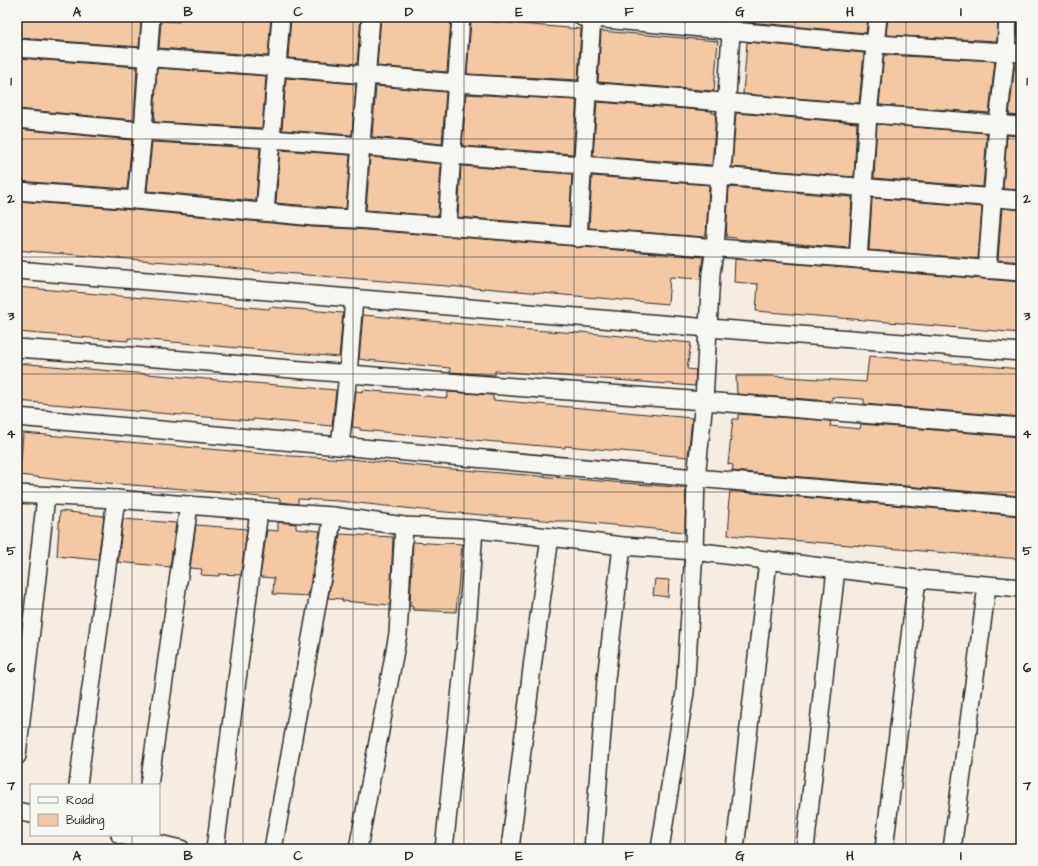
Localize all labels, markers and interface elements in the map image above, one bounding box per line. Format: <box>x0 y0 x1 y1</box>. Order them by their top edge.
text: A <box>73 3 82 21</box>
text: B <box>183 3 193 21</box>
text: C <box>293 3 303 21</box>
text: D <box>405 3 414 21</box>
text: E <box>515 3 523 21</box>
text: F <box>624 3 634 21</box>
text: G <box>735 3 745 21</box>
text: H <box>846 3 854 21</box>
text: I <box>960 3 962 21</box>
text: 1 <box>10 72 12 90</box>
text: 1 <box>1026 72 1028 90</box>
text: 2 <box>6 190 15 208</box>
text: 2 <box>1022 190 1031 208</box>
text: 3 <box>7 307 15 325</box>
text: 3 <box>1023 307 1031 325</box>
text: 4 <box>7 425 16 443</box>
text: 4 <box>1023 425 1032 443</box>
text: 5 <box>6 542 16 560</box>
text: 5 <box>1022 542 1032 560</box>
text: 6 <box>7 659 16 677</box>
text: 6 <box>1023 659 1032 677</box>
text: 7 <box>6 777 16 795</box>
text: 7 <box>1022 777 1032 795</box>
legend <box>30 784 160 836</box>
text: Road <box>66 792 94 809</box>
text: Building <box>66 812 104 830</box>
text: A <box>73 847 82 865</box>
text: B <box>183 847 193 865</box>
text: C <box>293 847 303 865</box>
text: D <box>405 847 414 865</box>
text: E <box>515 847 523 865</box>
text: F <box>624 847 634 865</box>
text: G <box>735 847 745 865</box>
text: H <box>846 847 854 865</box>
text: I <box>960 847 962 865</box>

